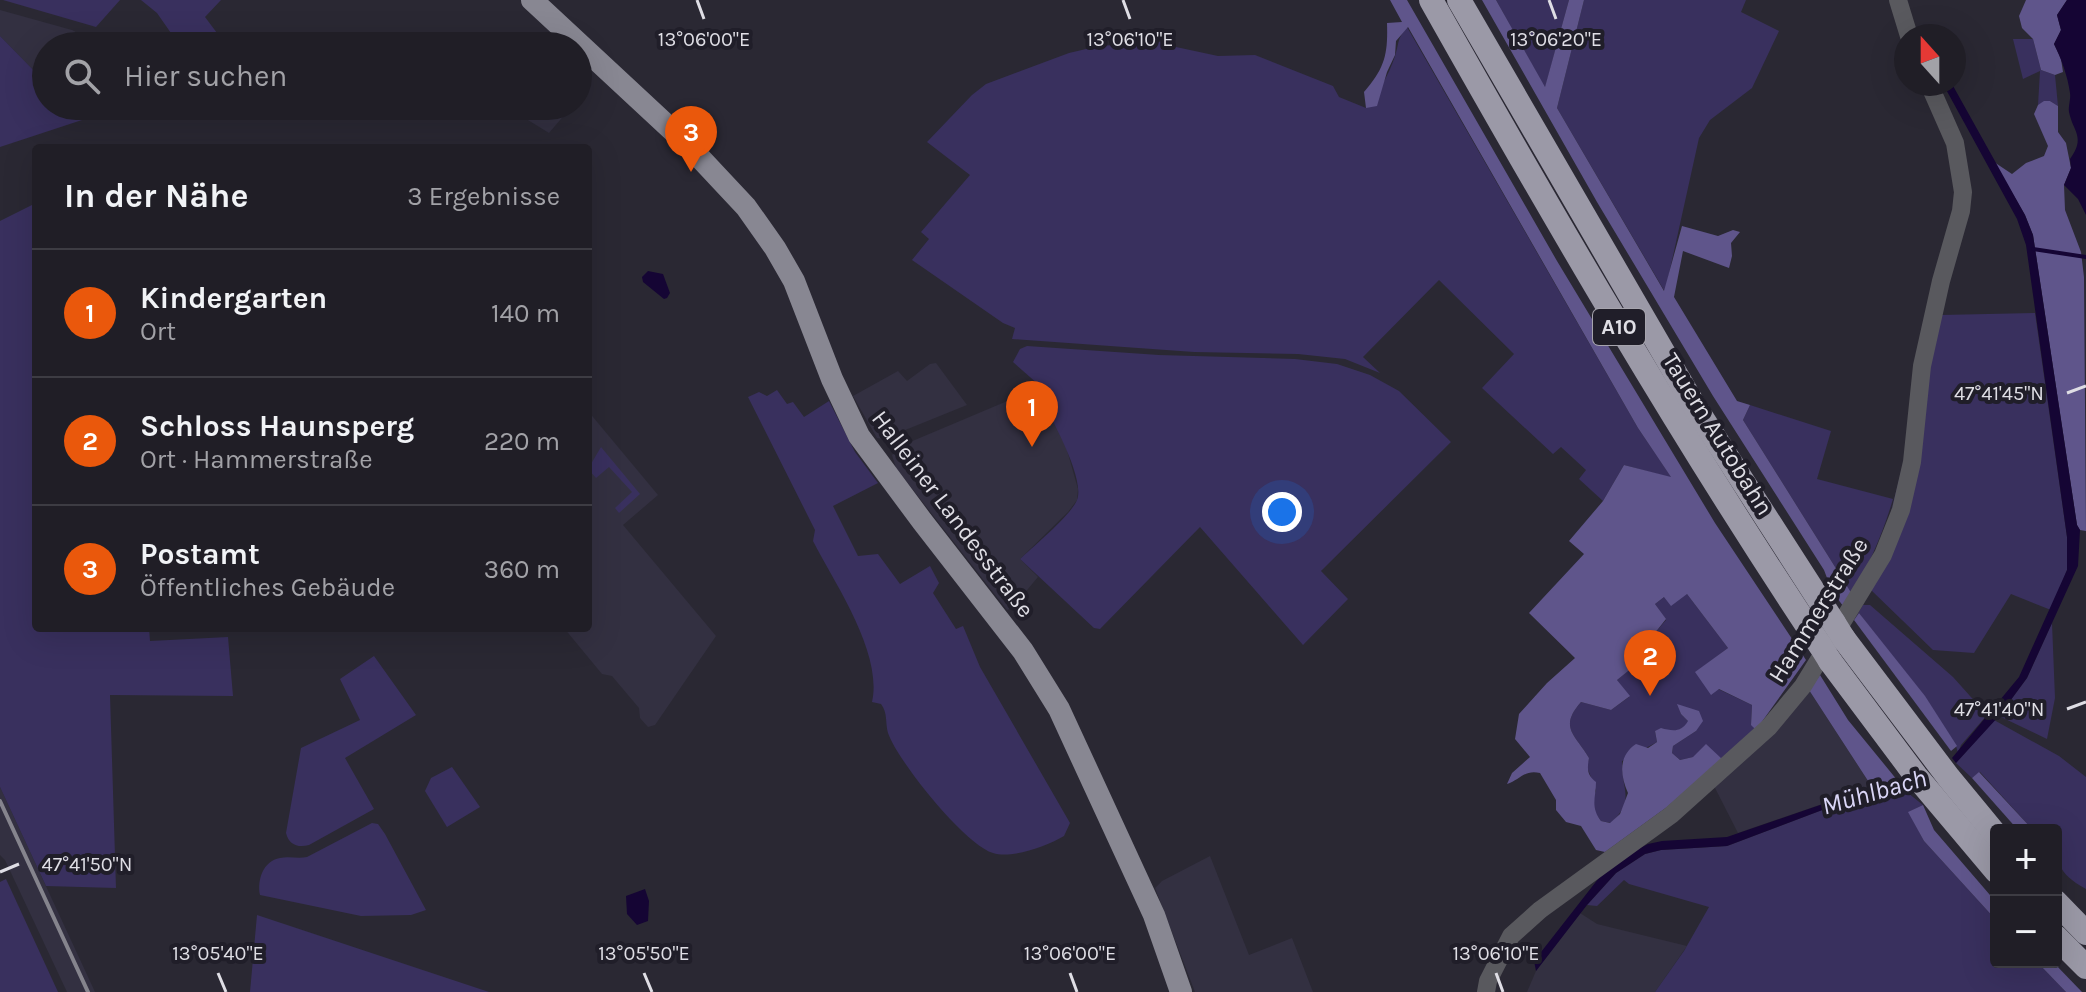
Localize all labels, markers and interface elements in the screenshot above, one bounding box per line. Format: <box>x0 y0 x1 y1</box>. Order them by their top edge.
north arrow <box>1894 24 1966 96</box>
text: 13°06'00"E <box>658 28 750 51</box>
text: 13°06'10"E <box>1086 28 1174 51</box>
text: 13°06'20"E <box>1510 28 1602 51</box>
search box <box>32 32 592 120</box>
icon: search <box>60 54 104 98</box>
text: Hier suchen <box>124 58 287 94</box>
pin: 3 <box>665 106 717 172</box>
text: In der Nähe <box>64 176 248 216</box>
text: 3 Ergebnisse <box>407 181 560 212</box>
text: Kindergarten <box>140 280 327 316</box>
text: 1 <box>85 298 95 329</box>
text: 140 m <box>491 298 560 329</box>
road number: A10 <box>1593 309 1645 345</box>
text: Ort <box>140 316 176 347</box>
street label: Tauern Autobahn <box>1657 348 1779 520</box>
pin: 1 <box>1006 381 1058 447</box>
text: 47°41'45"N <box>1954 382 2044 405</box>
street label: Halleiner Landesstraße <box>866 405 1040 623</box>
text: Schloss Haunsperg <box>140 408 414 444</box>
text: 2 <box>82 426 98 457</box>
text: 220 m <box>484 426 560 457</box>
text: Ort · Hammerstraße <box>140 444 373 475</box>
your location <box>1262 492 1302 532</box>
street label: Hammerstraße <box>1762 532 1874 688</box>
text: Postamt <box>140 536 260 572</box>
text: 3 <box>82 554 98 585</box>
text: 360 m <box>484 554 560 585</box>
text: Öffentliches Gebäude <box>140 572 395 603</box>
pin: 2 <box>1624 630 1676 696</box>
text: 47°41'40"N <box>1954 698 2044 721</box>
water label: Mühlbach <box>1818 762 1930 822</box>
map controls <box>1990 824 2062 968</box>
button: + <box>1990 824 2062 896</box>
text: 47°41'50"N <box>42 853 132 876</box>
button: − <box>1990 896 2062 968</box>
text: 13°05'40"E <box>172 942 264 965</box>
text: 13°05'50"E <box>598 942 690 965</box>
text: 13°06'00"E <box>1024 942 1116 965</box>
text: 13°06'10"E <box>1452 942 1540 965</box>

